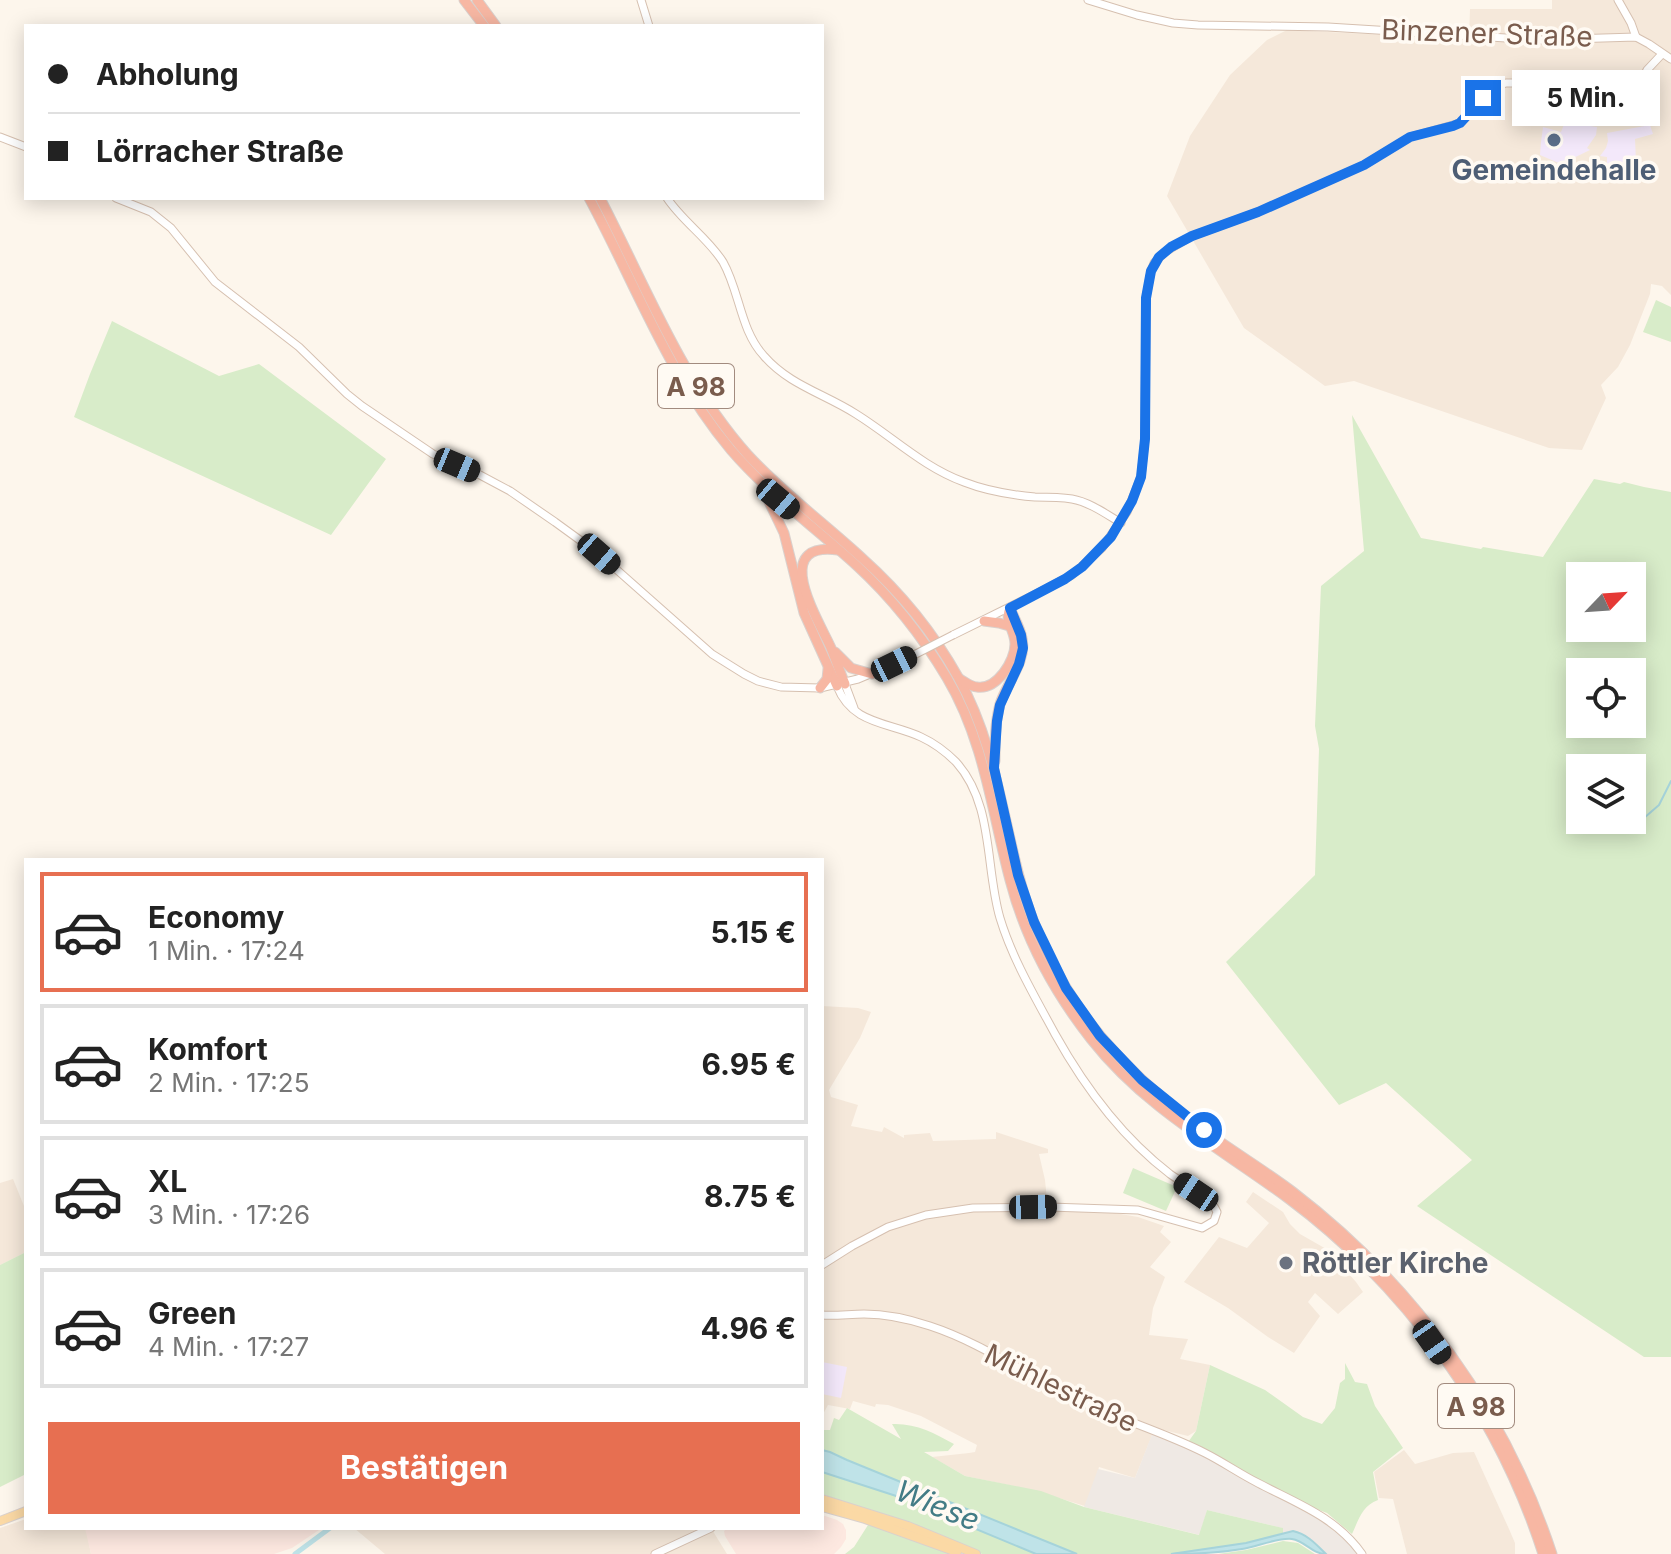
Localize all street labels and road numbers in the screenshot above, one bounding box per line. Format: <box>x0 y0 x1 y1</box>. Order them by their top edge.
street label: Binzener Straße <box>1381 12 1593 54</box>
road number: A 98 <box>658 364 734 408</box>
street label: Mühlestraße <box>979 1336 1143 1440</box>
road number: A 98 <box>1438 1384 1514 1428</box>

